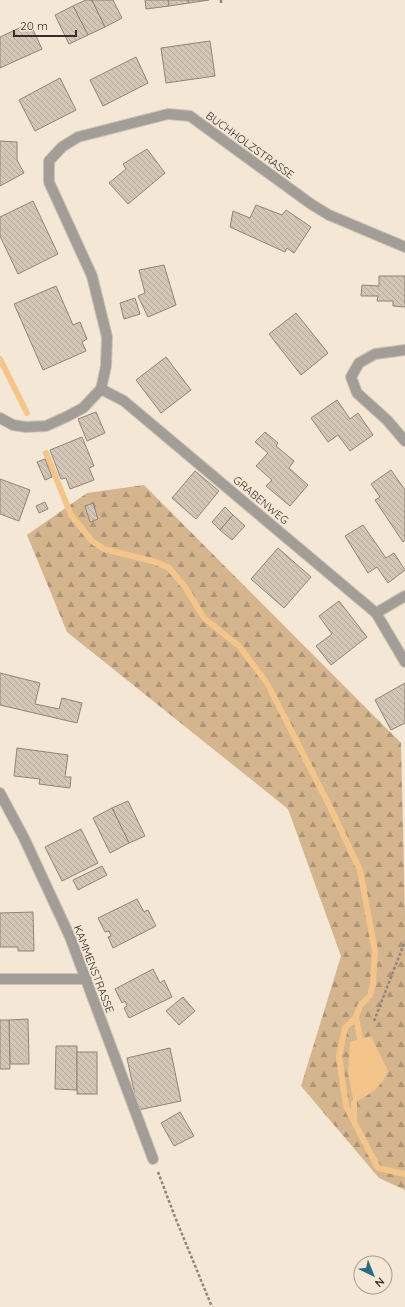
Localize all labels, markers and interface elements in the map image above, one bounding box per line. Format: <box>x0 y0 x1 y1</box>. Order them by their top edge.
scale bar <box>14 12 76 38</box>
text: 20 m <box>20 18 48 33</box>
street label: BUCHHOLZSTRASSE <box>203 108 297 182</box>
street label: GRABENWEG <box>230 473 292 527</box>
street label: KAMMENSTRASSE <box>71 923 117 1015</box>
north arrow <box>353 1255 393 1295</box>
text: N <box>372 1274 388 1290</box>

